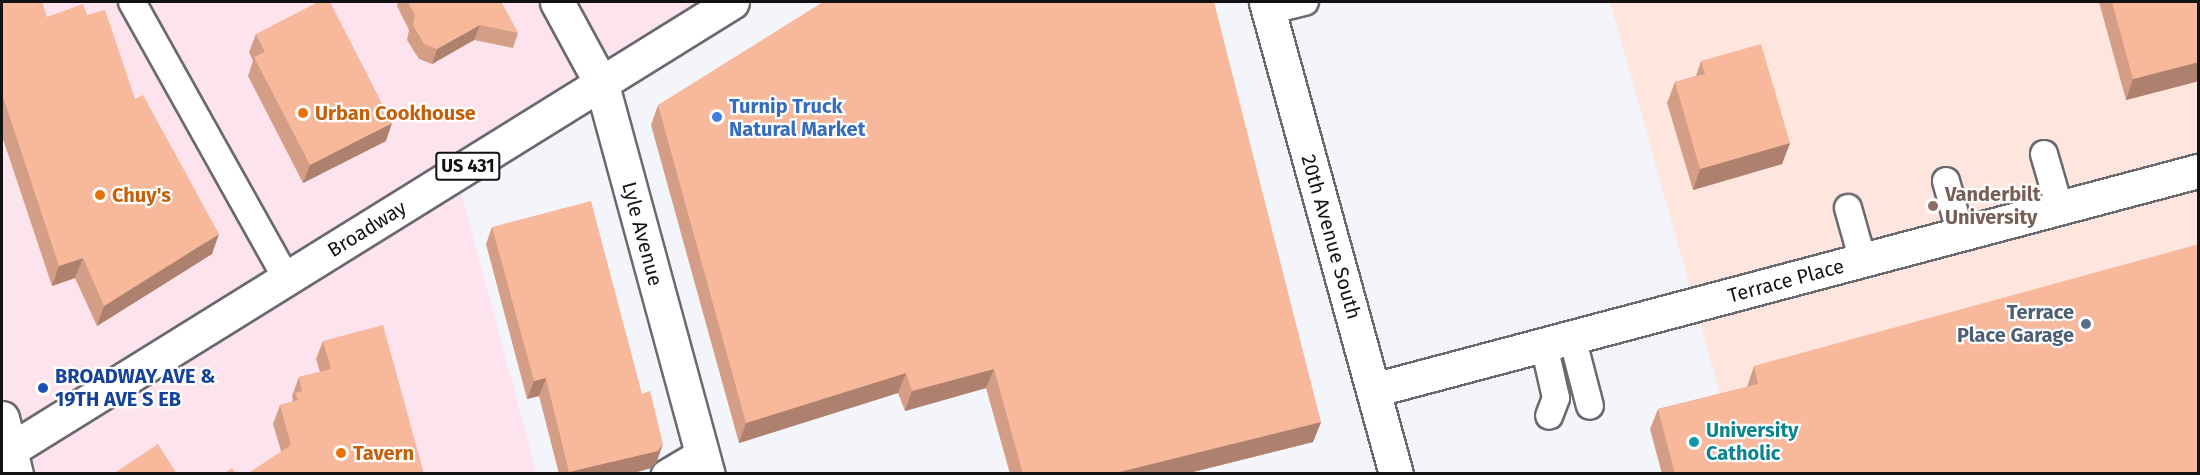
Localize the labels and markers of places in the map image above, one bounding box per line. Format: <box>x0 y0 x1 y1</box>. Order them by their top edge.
place label: Turnip Truck Natural Market <box>729 94 865 141</box>
place label: Urban Cookhouse <box>315 101 476 125</box>
marker: Urban Cookhouse <box>296 106 310 120</box>
marker: Turnip Truck Natural Market <box>710 110 724 124</box>
place label: Chuy's <box>112 183 171 207</box>
place label: Vanderbilt University <box>1945 183 2040 230</box>
marker: Chuy's <box>93 188 107 202</box>
marker: Vanderbilt University <box>1926 199 1940 213</box>
place label: Terrace Place Garage <box>1957 300 2074 347</box>
marker: Terrace Place Garage <box>2079 317 2093 331</box>
place label: BROADWAY AVE & 19TH AVE S EB <box>55 365 215 412</box>
marker: BROADWAY AVE & 19TH AVE S EB <box>36 381 50 395</box>
place label: University Catholic <box>1706 418 1798 465</box>
marker: University Catholic <box>1687 435 1701 449</box>
place label: Tavern <box>353 441 414 465</box>
marker: Tavern <box>334 446 348 460</box>

